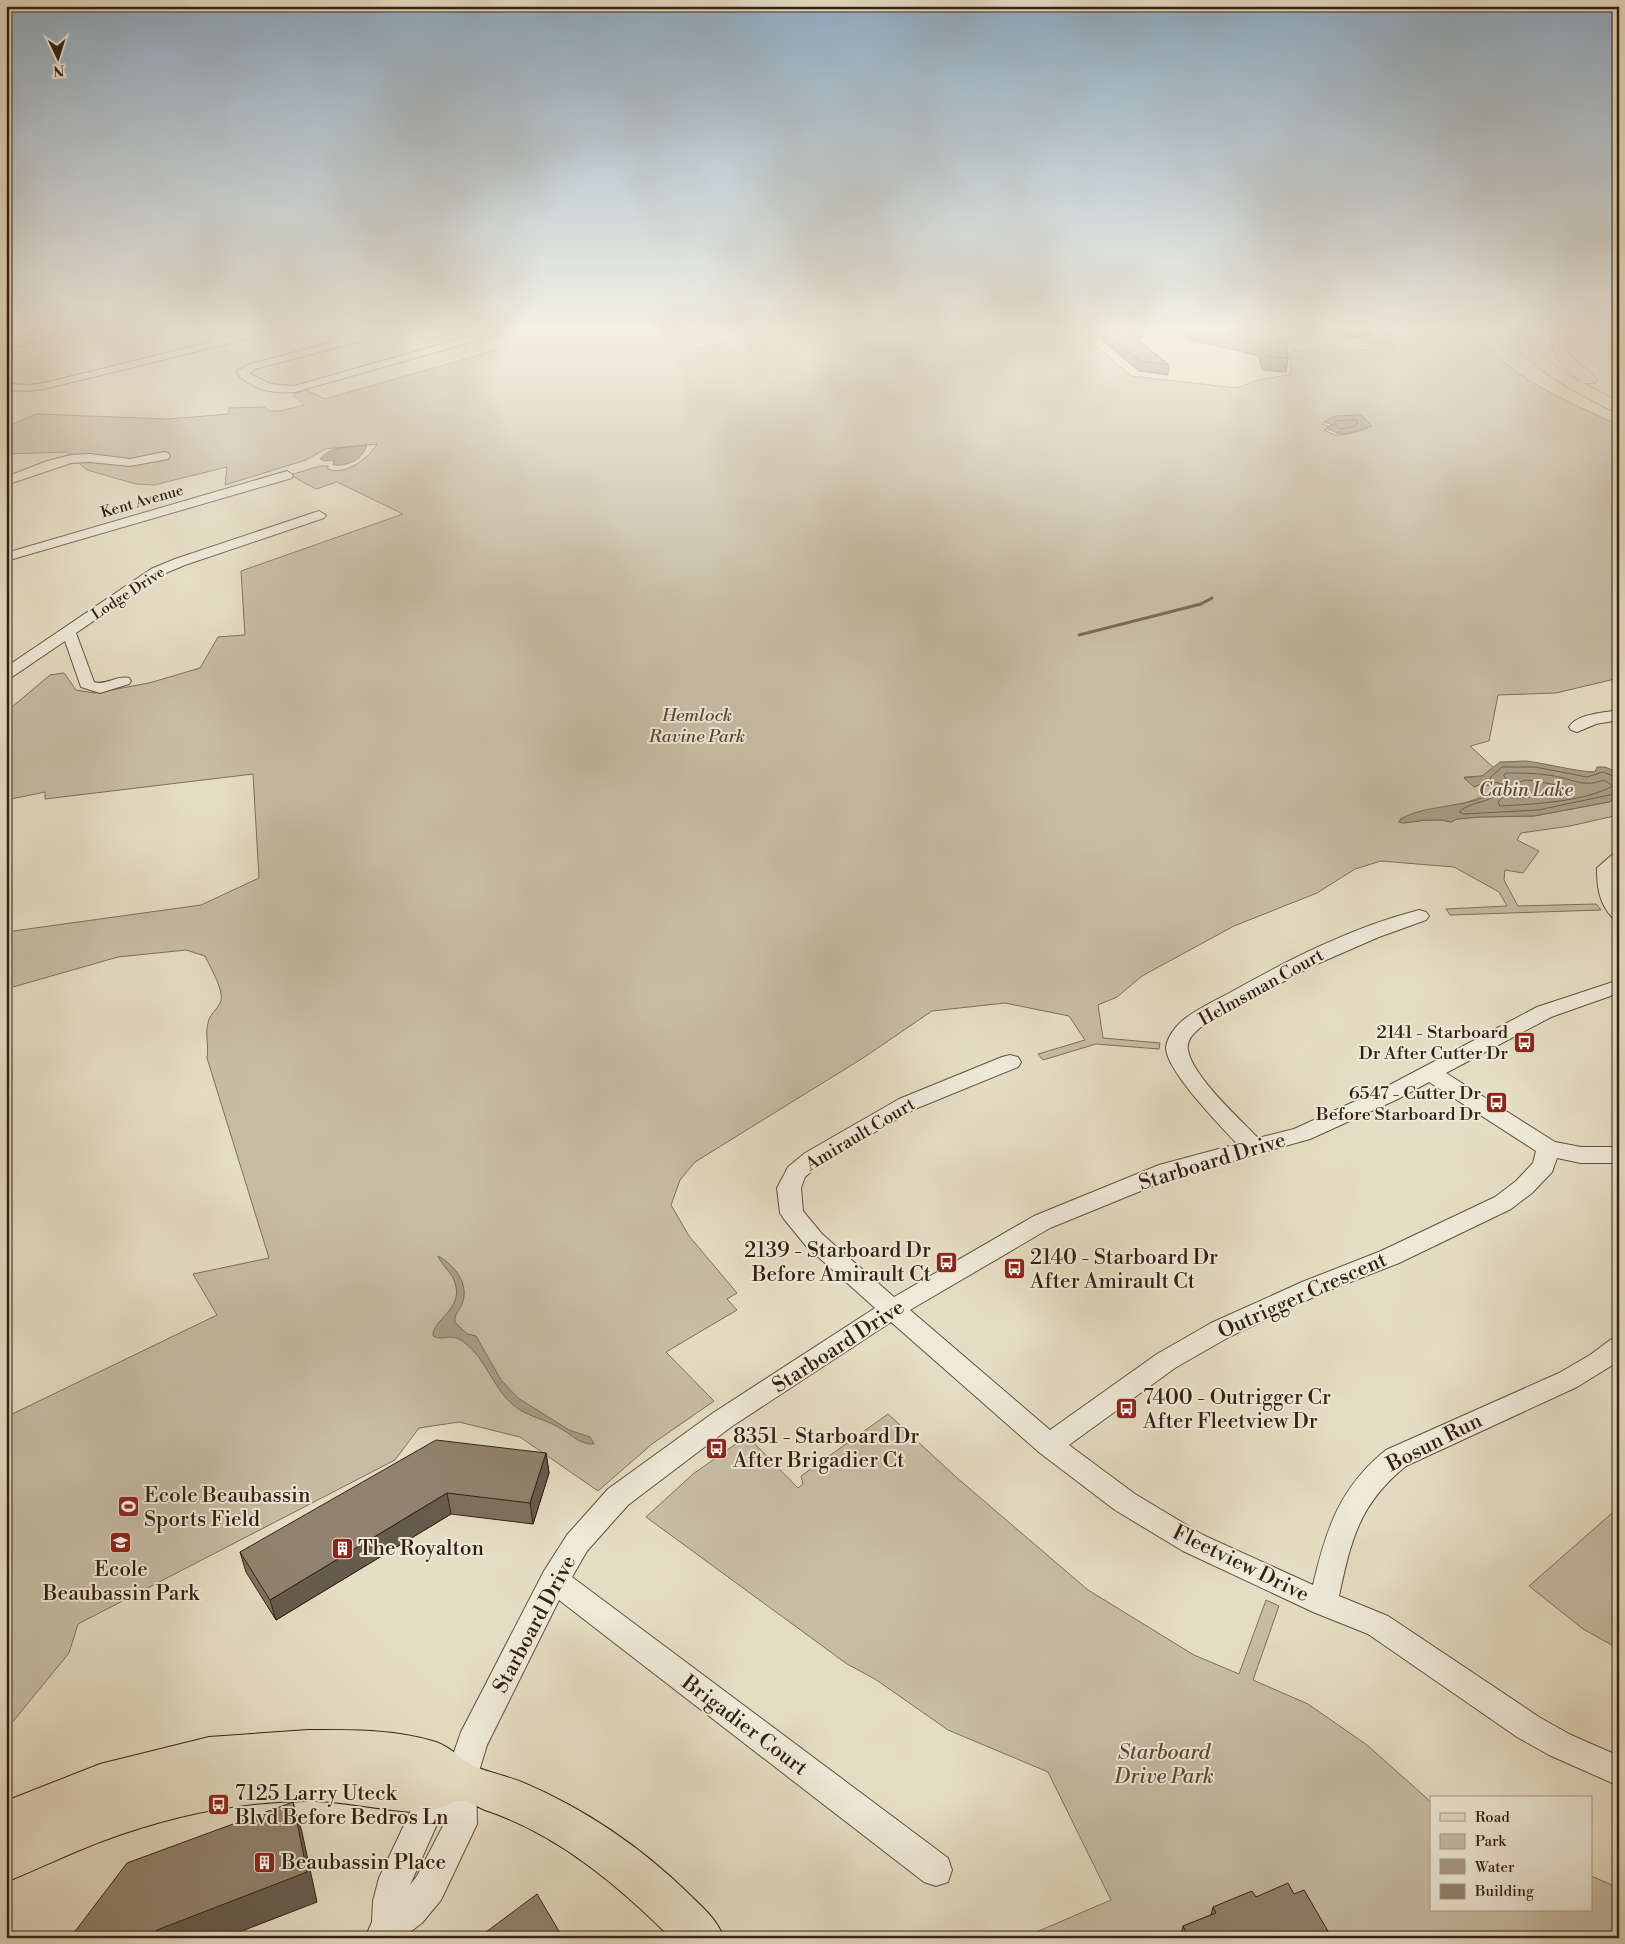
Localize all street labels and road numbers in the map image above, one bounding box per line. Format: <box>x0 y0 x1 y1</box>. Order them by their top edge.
street label: Kent Avenue <box>99 481 186 522</box>
street label: Lodge Drive <box>88 563 168 624</box>
street label: Helmsman Court <box>1195 943 1328 1031</box>
street label: Amirault Court <box>800 1092 920 1177</box>
street label: Starboard Drive <box>1136 1127 1289 1197</box>
street label: Outrigger Crescent <box>1214 1247 1391 1345</box>
street label: Starboard Drive <box>768 1294 910 1399</box>
street label: Bosun Run <box>1382 1408 1487 1478</box>
street label: Fleetview Drive <box>1168 1520 1313 1608</box>
street label: Starboard Drive <box>488 1551 582 1698</box>
street label: Brigadier Court <box>676 1669 813 1782</box>

